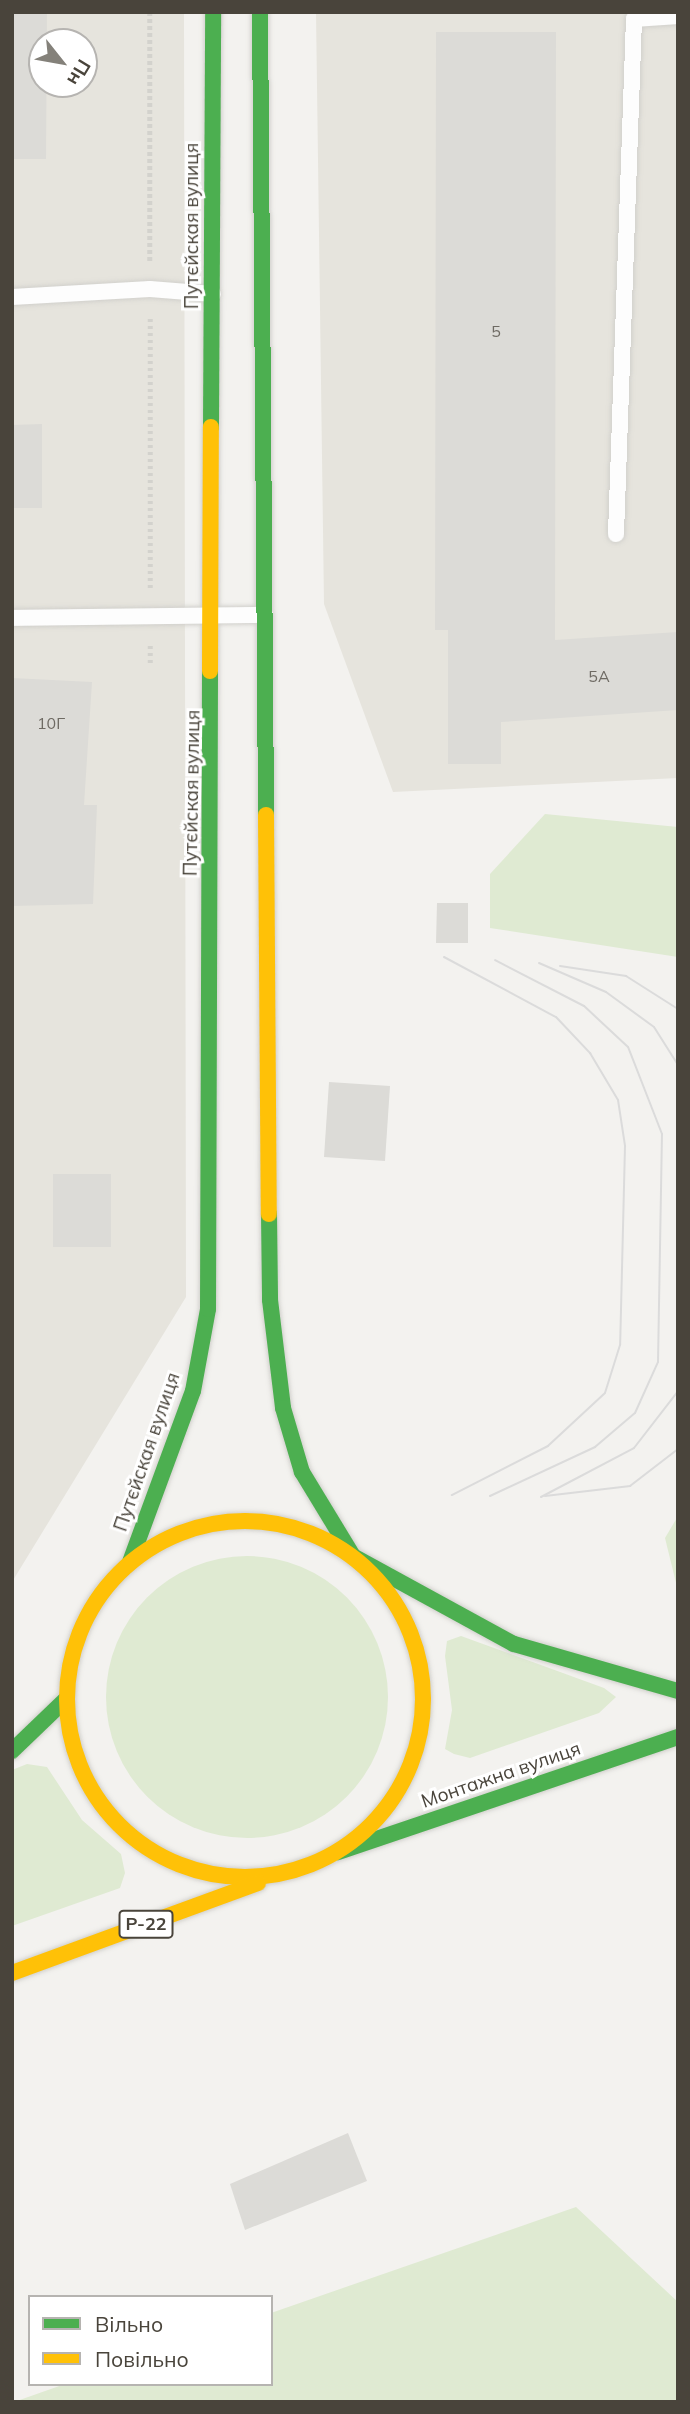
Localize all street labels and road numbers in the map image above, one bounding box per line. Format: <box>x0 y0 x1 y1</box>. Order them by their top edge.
street label: Путєйская вулиця <box>181 143 203 309</box>
street label: Путєйская вулиця <box>179 710 205 876</box>
street label: Путєйская вулиця <box>109 1370 185 1534</box>
street label: Монтажна вулиця <box>418 1737 584 1813</box>
road number: Р-22 <box>118 1910 174 1938</box>

